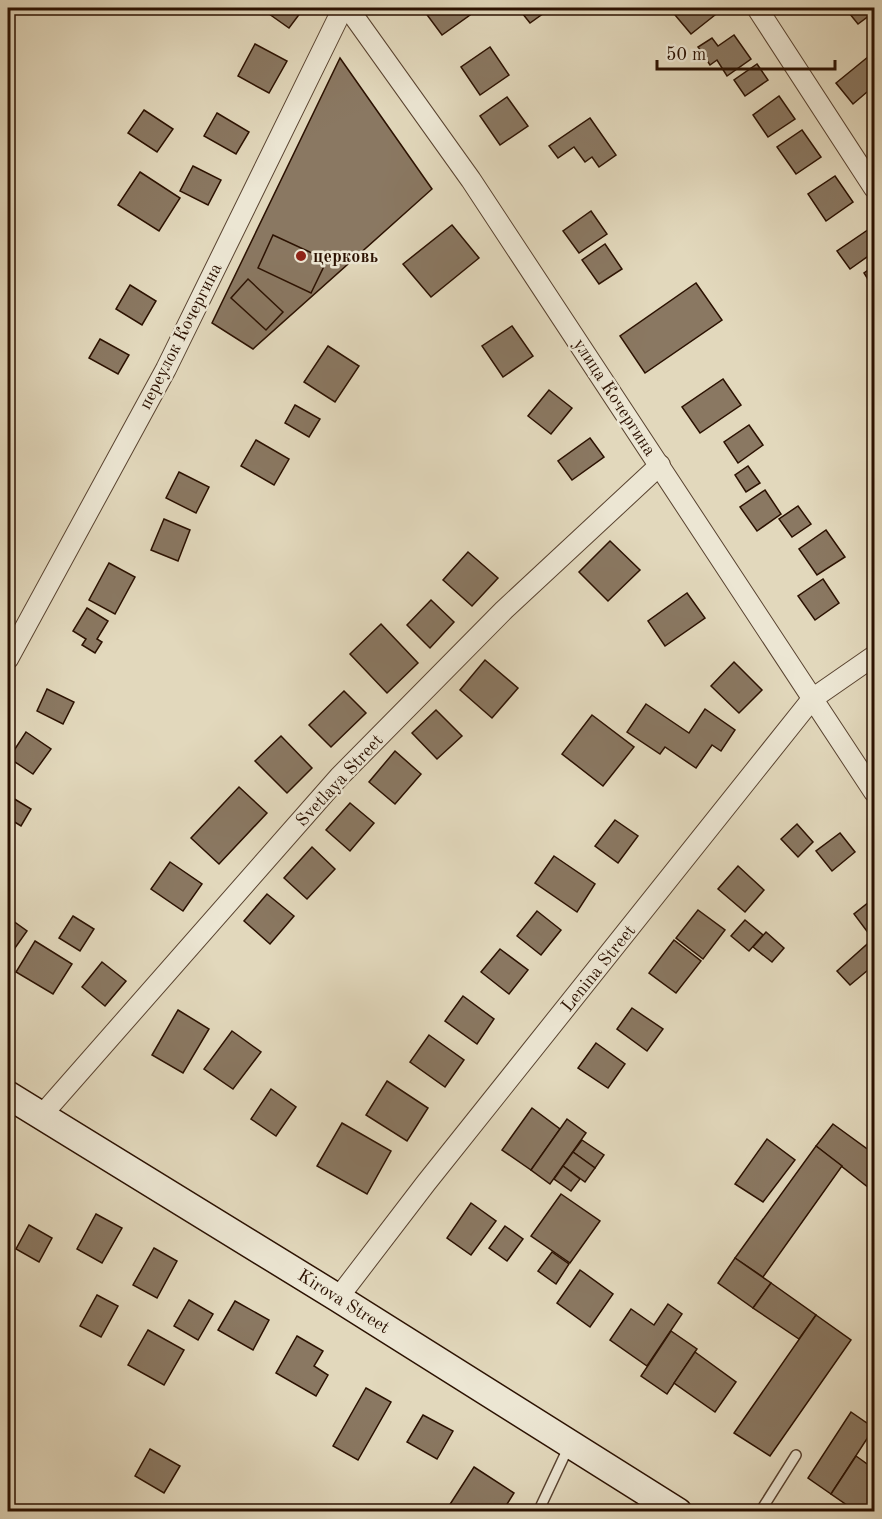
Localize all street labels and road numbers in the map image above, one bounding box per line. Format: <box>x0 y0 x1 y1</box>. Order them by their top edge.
street label: переулок Кочергина <box>136 260 226 412</box>
street label: улица Кочергина <box>570 336 659 460</box>
street label: Svetlaya Street <box>293 731 387 830</box>
street label: Lenina Street <box>558 922 639 1016</box>
street label: Kirova Street <box>294 1266 393 1337</box>

